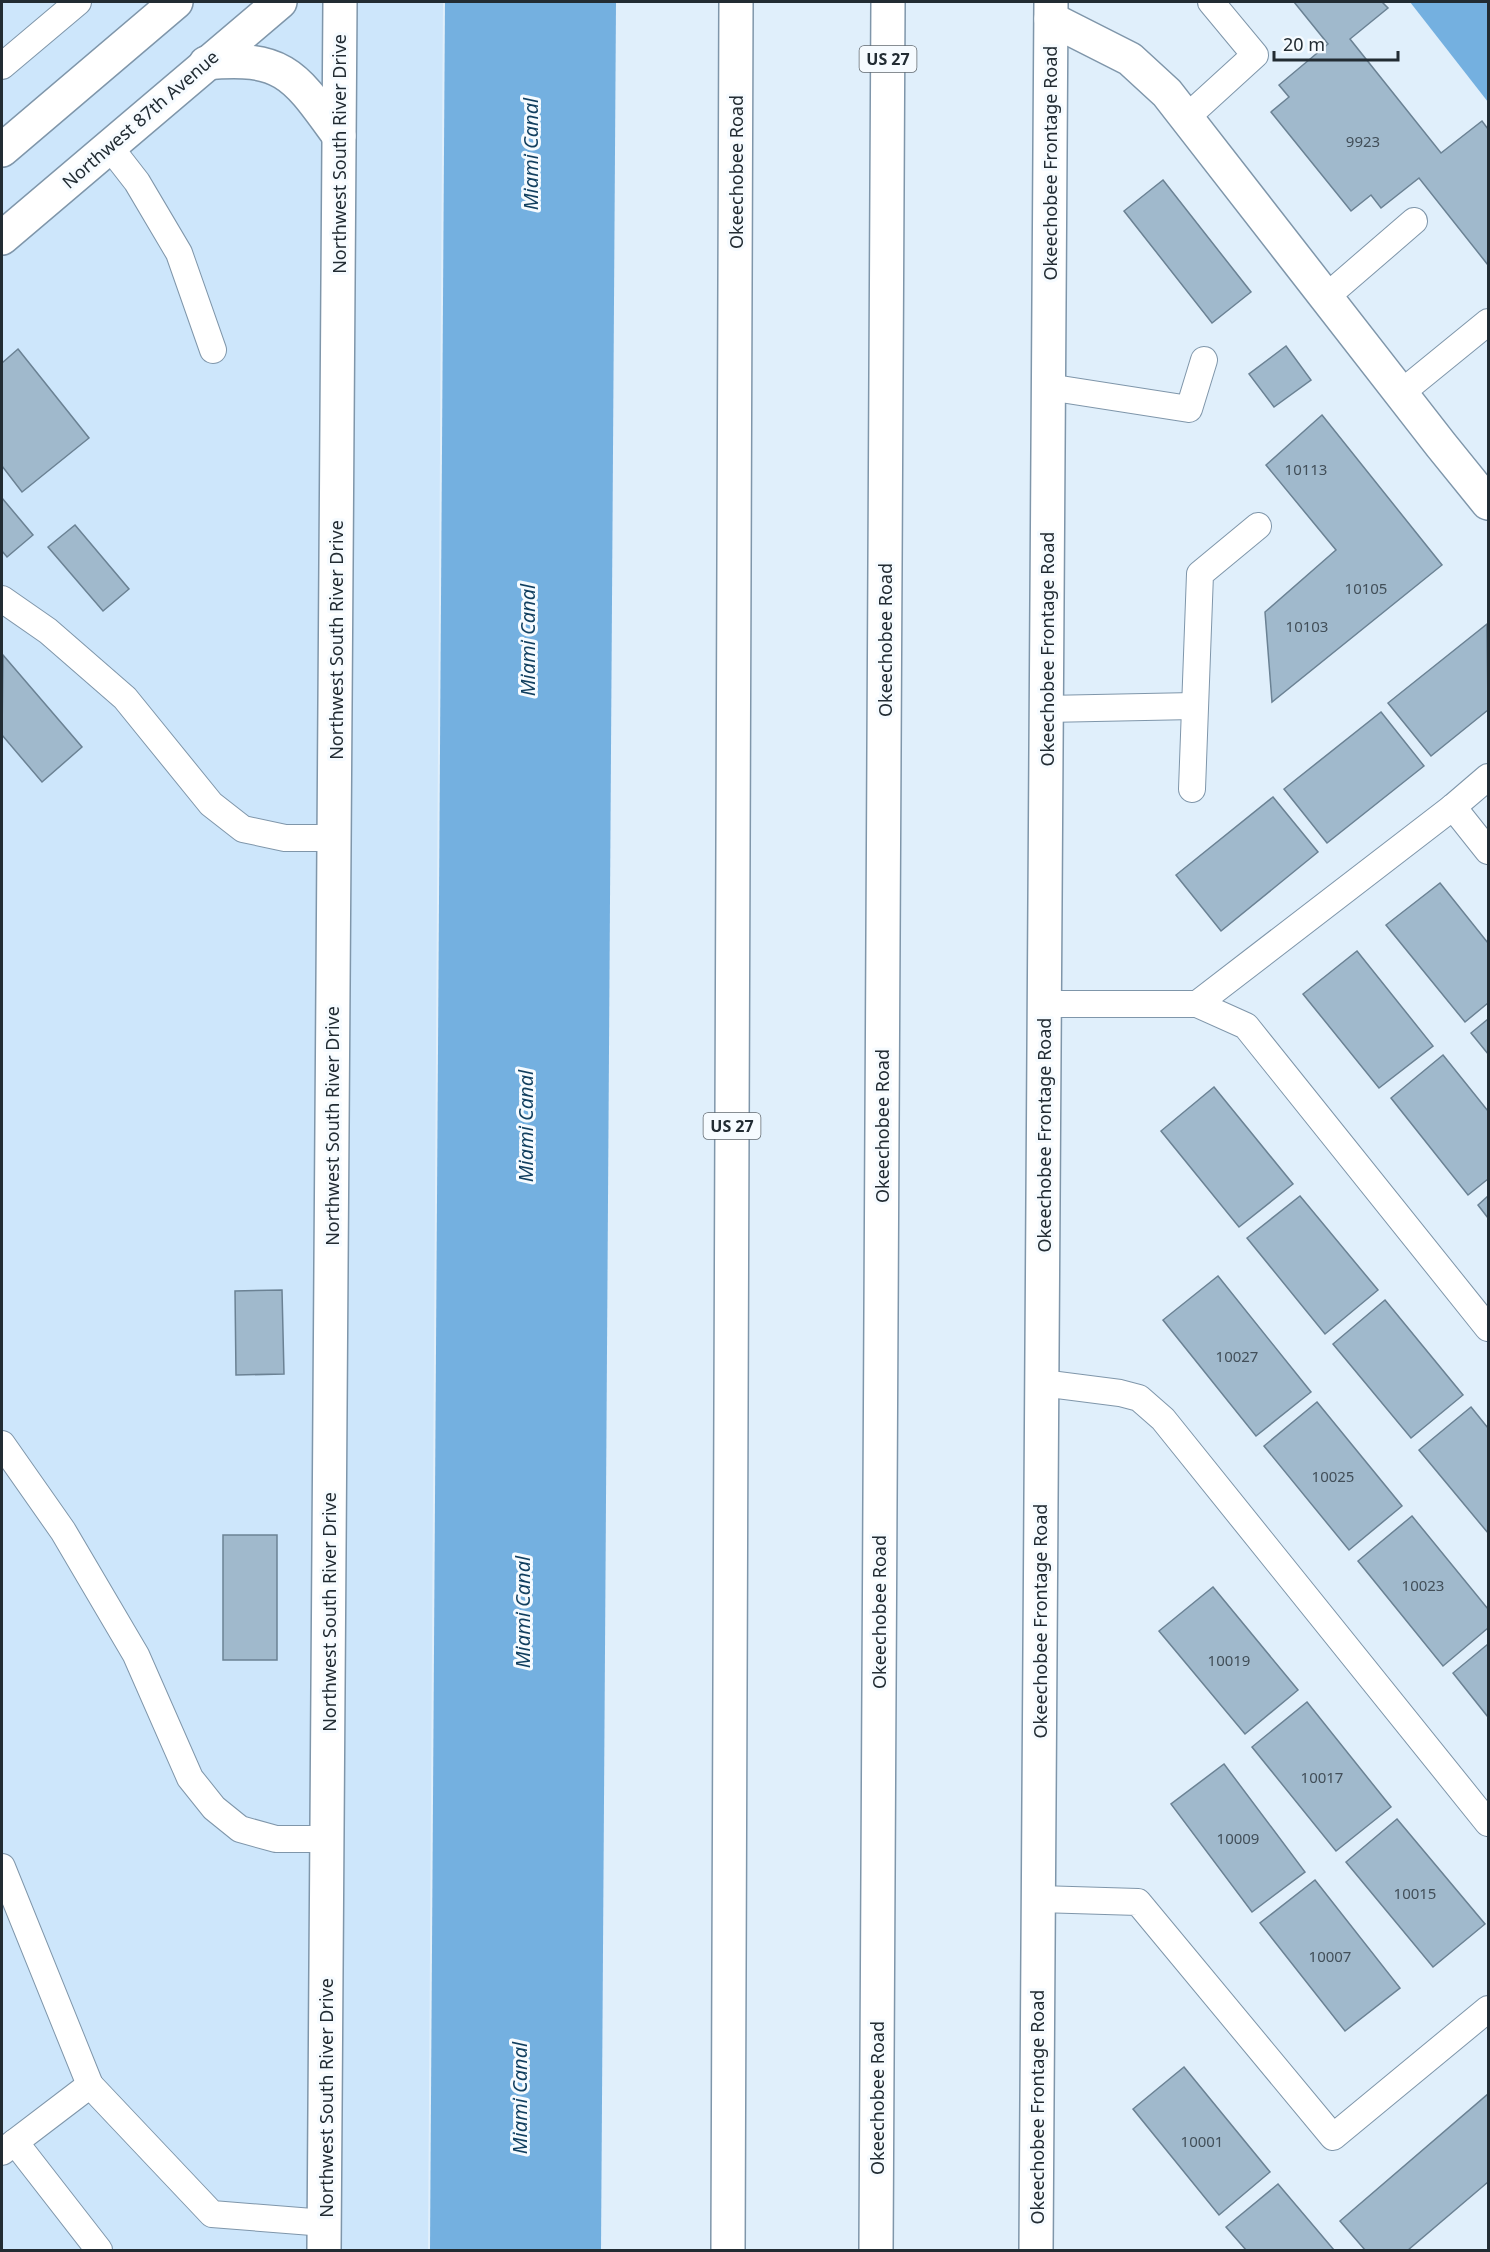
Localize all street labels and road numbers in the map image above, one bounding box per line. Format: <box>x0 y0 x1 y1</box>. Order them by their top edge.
street label: Northwest South River Drive <box>327 34 351 274</box>
street label: Northwest 87th Avenue <box>57 44 223 194</box>
road number: US 27 <box>860 46 916 72</box>
street label: Okeechobee Frontage Road <box>1038 46 1062 280</box>
street label: Okeechobee Road <box>724 95 748 249</box>
street label: Northwest South River Drive <box>324 520 348 760</box>
street label: Okeechobee Frontage Road <box>1035 532 1059 766</box>
street label: Okeechobee Road <box>873 563 897 717</box>
street label: Northwest South River Drive <box>320 1006 344 1246</box>
street label: Okeechobee Frontage Road <box>1032 1018 1056 1252</box>
street label: Okeechobee Road <box>870 1049 894 1203</box>
road number: US 27 <box>704 1113 760 1139</box>
street label: Northwest South River Drive <box>317 1492 341 1732</box>
street label: Okeechobee Frontage Road <box>1028 1504 1052 1738</box>
street label: Okeechobee Road <box>867 1535 891 1689</box>
street label: Northwest South River Drive <box>314 1978 338 2218</box>
street label: Okeechobee Frontage Road <box>1025 1990 1049 2224</box>
street label: Okeechobee Road <box>865 2021 889 2175</box>

